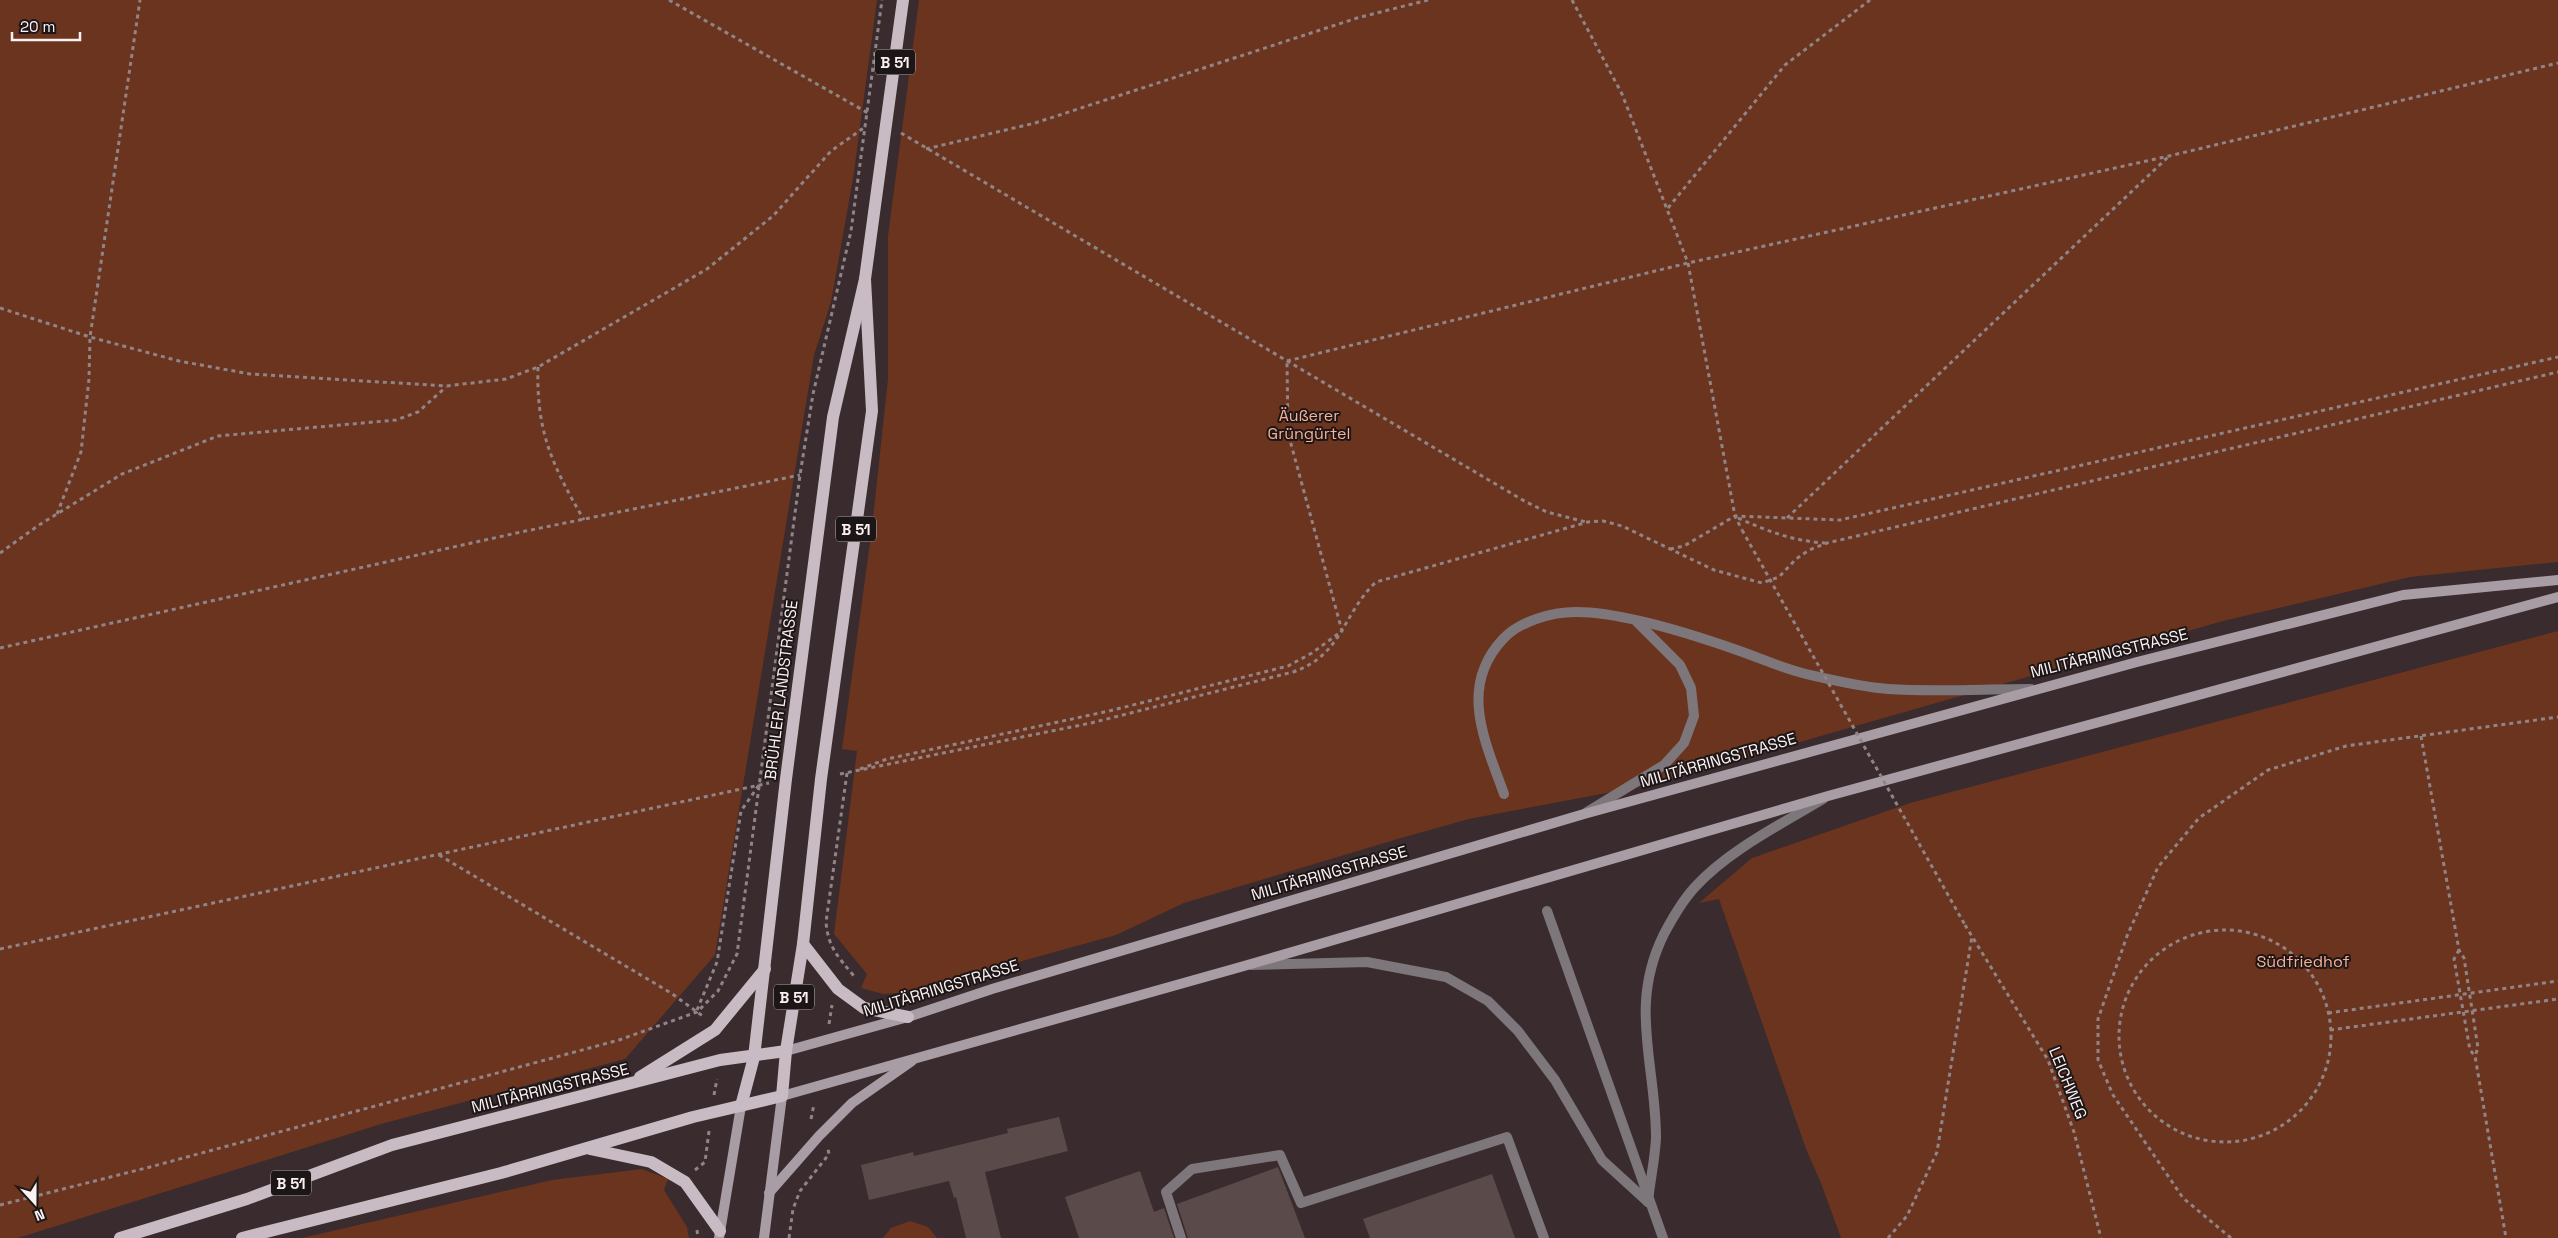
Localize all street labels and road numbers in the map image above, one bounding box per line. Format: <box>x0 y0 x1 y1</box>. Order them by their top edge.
road number: B 51 <box>875 50 915 74</box>
road number: B 51 <box>836 516 876 542</box>
street label: BRÜHLER LANDSTRASSE <box>760 599 802 781</box>
street label: MILITÄRRINGSTRASSE <box>2028 623 2190 683</box>
street label: MILITÄRRINGSTRASSE <box>1638 728 1798 792</box>
street label: MILITÄRRINGSTRASSE <box>1249 841 1409 905</box>
street label: MILITÄRRINGSTRASSE <box>861 954 1021 1022</box>
road number: B 51 <box>774 984 814 1010</box>
street label: LEICHWEG <box>2044 1044 2092 1122</box>
street label: MILITÄRRINGSTRASSE <box>469 1058 631 1118</box>
road number: B 51 <box>271 1170 311 1196</box>

